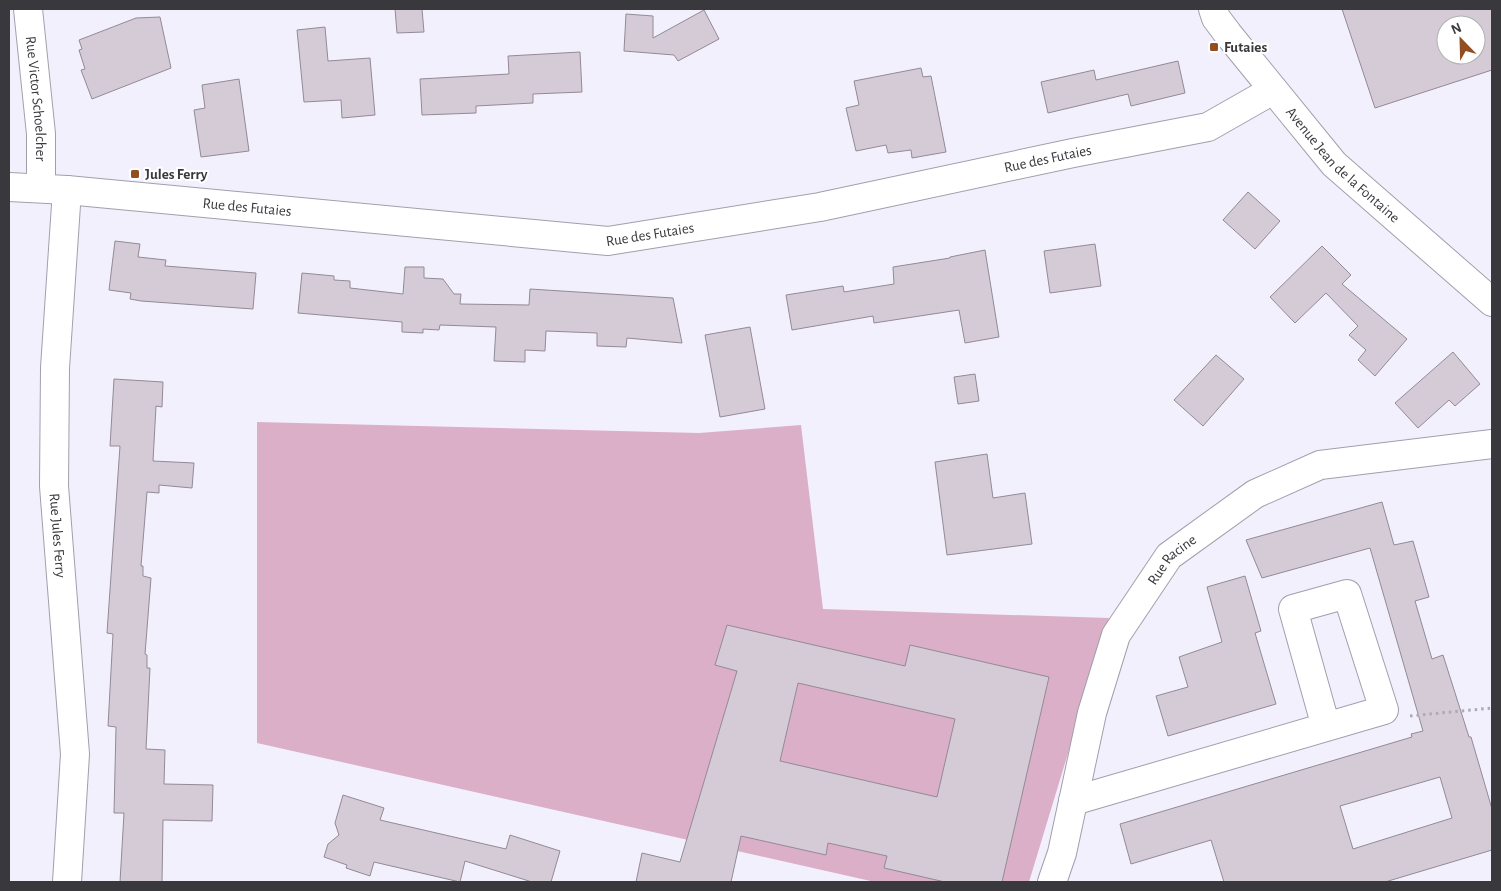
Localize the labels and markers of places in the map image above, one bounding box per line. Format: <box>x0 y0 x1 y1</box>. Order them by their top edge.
place label: Futaies <box>1224 40 1267 55</box>
marker: Futaies <box>1208 41 1220 53</box>
place label: Jules Ferry <box>145 167 208 182</box>
marker: Jules Ferry <box>129 168 141 180</box>

